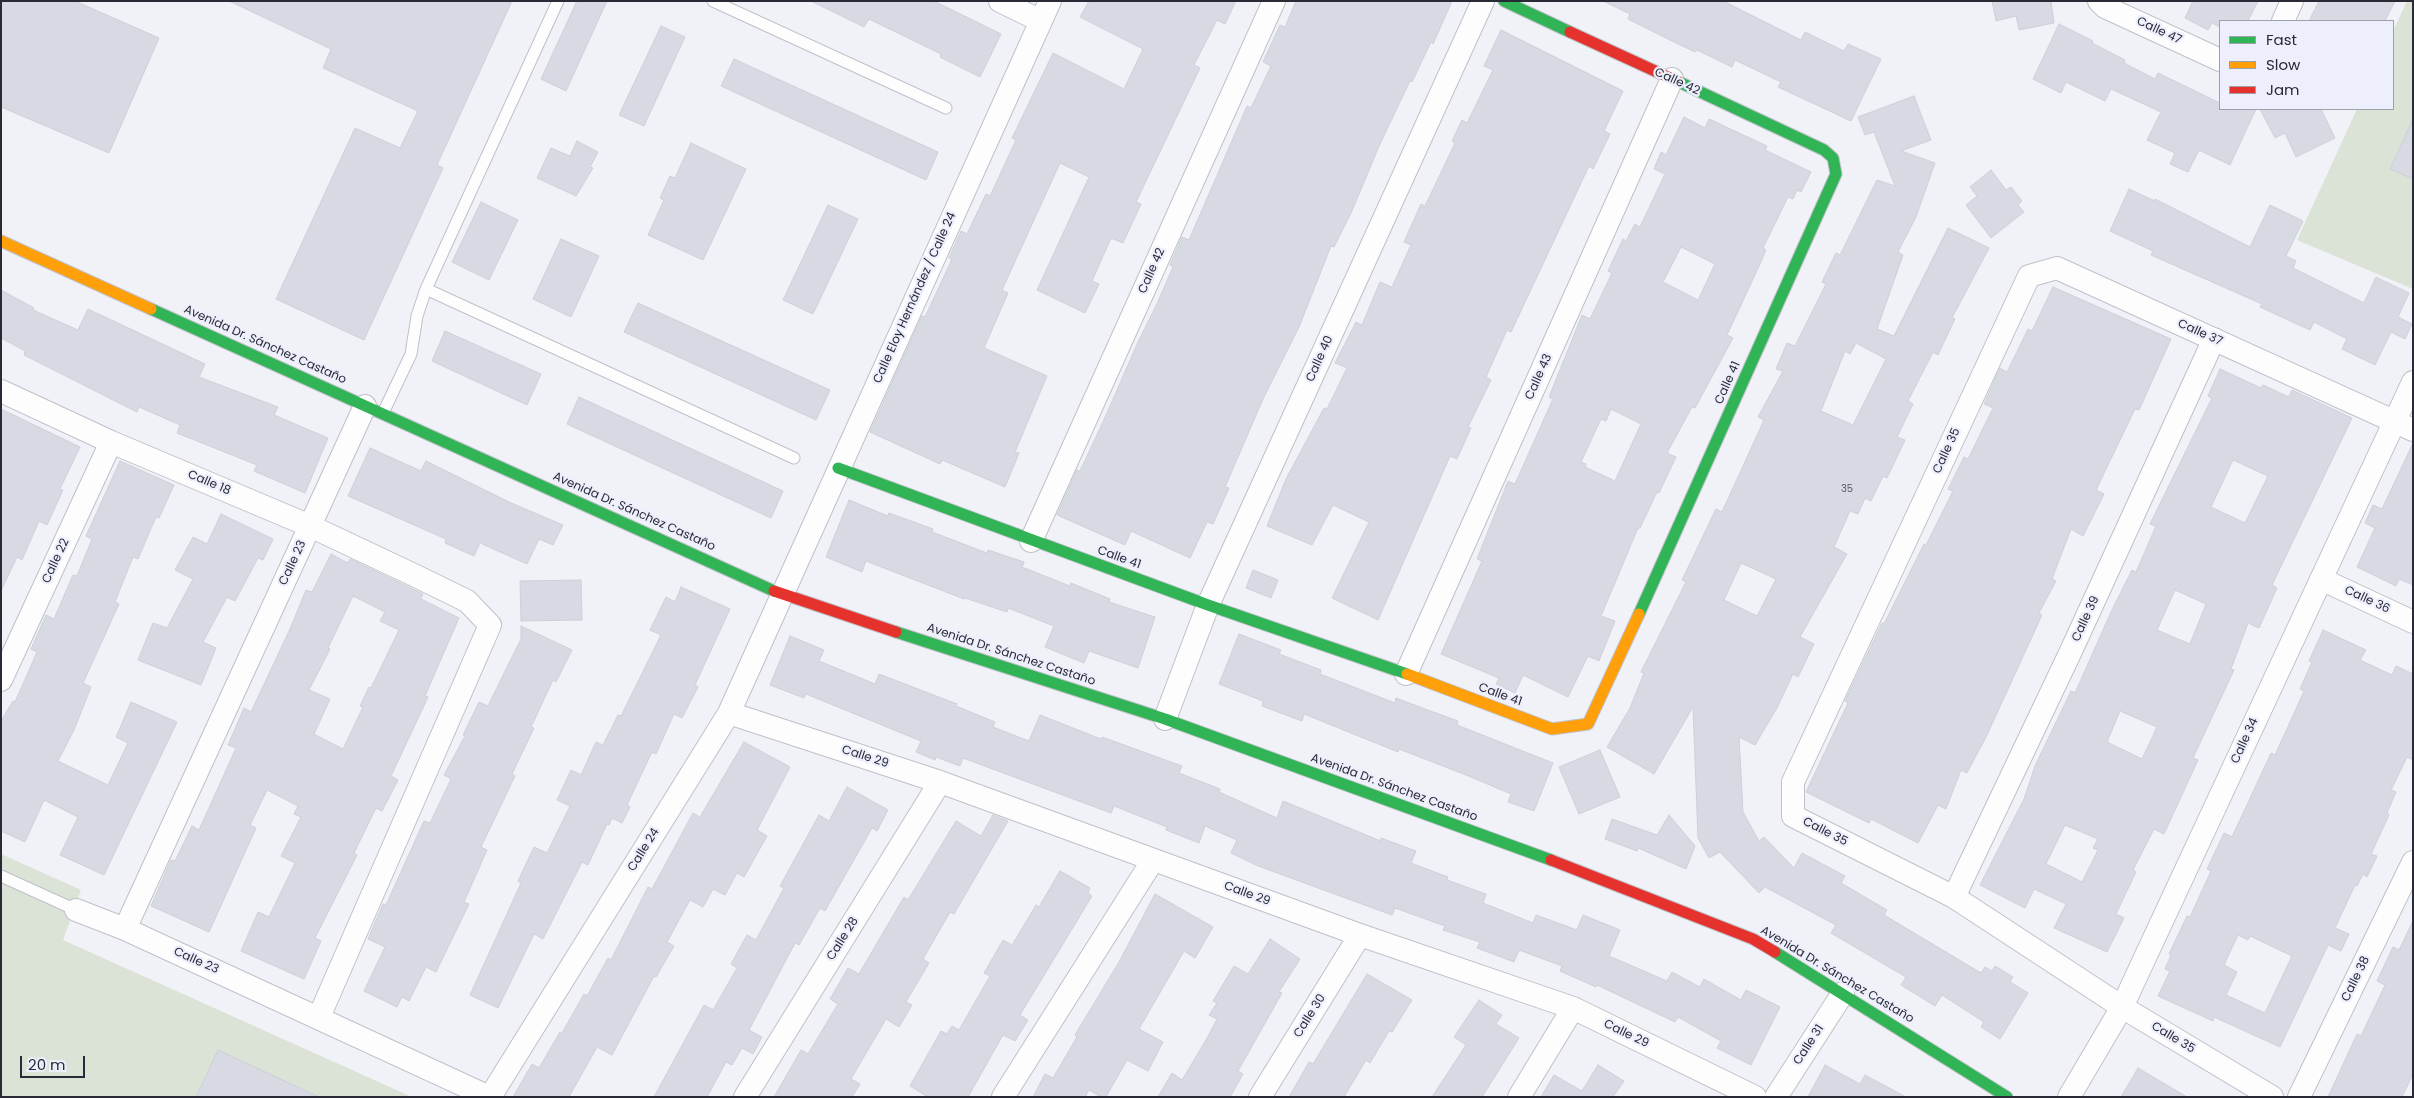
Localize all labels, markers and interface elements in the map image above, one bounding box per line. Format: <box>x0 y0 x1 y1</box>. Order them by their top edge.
street label: Calle 47 <box>2134 14 2184 48</box>
legend <box>2219 20 2394 110</box>
text: Fast <box>2266 29 2297 50</box>
text: Slow <box>2266 54 2300 75</box>
street label: Calle 42 <box>1652 65 1702 99</box>
text: Jam <box>2266 79 2300 100</box>
street label: Calle Eloy Hernández / Calle 24 <box>871 210 959 386</box>
street label: Calle 42 <box>1136 246 1168 296</box>
street label: Avenida Dr. Sánchez Castaño <box>182 303 348 387</box>
street label: Calle 37 <box>2175 317 2225 349</box>
street label: Calle 40 <box>1303 334 1337 384</box>
street label: Calle 43 <box>1523 352 1555 402</box>
street label: Calle 41 <box>1712 359 1744 407</box>
street label: Calle 35 <box>1930 426 1964 476</box>
street label: Calle 18 <box>185 468 233 498</box>
street label: Avenida Dr. Sánchez Castaño <box>551 470 717 554</box>
house number: 35 <box>1841 483 1853 495</box>
street label: Calle 22 <box>39 536 73 586</box>
street label: Calle 23 <box>276 538 310 588</box>
street label: Calle 41 <box>1095 543 1143 573</box>
street label: Calle 36 <box>2342 583 2392 617</box>
street label: Calle 39 <box>2069 594 2103 644</box>
street label: Avenida Dr. Sánchez Castaño <box>925 621 1097 689</box>
street label: Calle 41 <box>1476 680 1524 710</box>
street label: Calle 34 <box>2228 716 2262 766</box>
street label: Calle 29 <box>840 743 890 771</box>
street label: Avenida Dr. Sánchez Castaño <box>1309 751 1479 825</box>
street label: Calle 35 <box>1800 815 1850 849</box>
street label: Calle 24 <box>625 826 663 874</box>
street label: Calle 29 <box>1222 879 1272 909</box>
street label: Calle 28 <box>824 915 862 963</box>
street label: Avenida Dr. Sánchez Castaño <box>1758 923 1916 1027</box>
street label: Calle 23 <box>171 945 221 977</box>
street label: Calle 38 <box>2339 954 2373 1004</box>
street label: Calle 30 <box>1291 992 1329 1040</box>
street label: Calle 29 <box>1601 1017 1651 1051</box>
street label: Calle 35 <box>2148 1019 2198 1057</box>
street label: Calle 31 <box>1791 1022 1827 1068</box>
scale bar <box>22 1046 88 1078</box>
text: 20 m <box>28 1054 66 1075</box>

